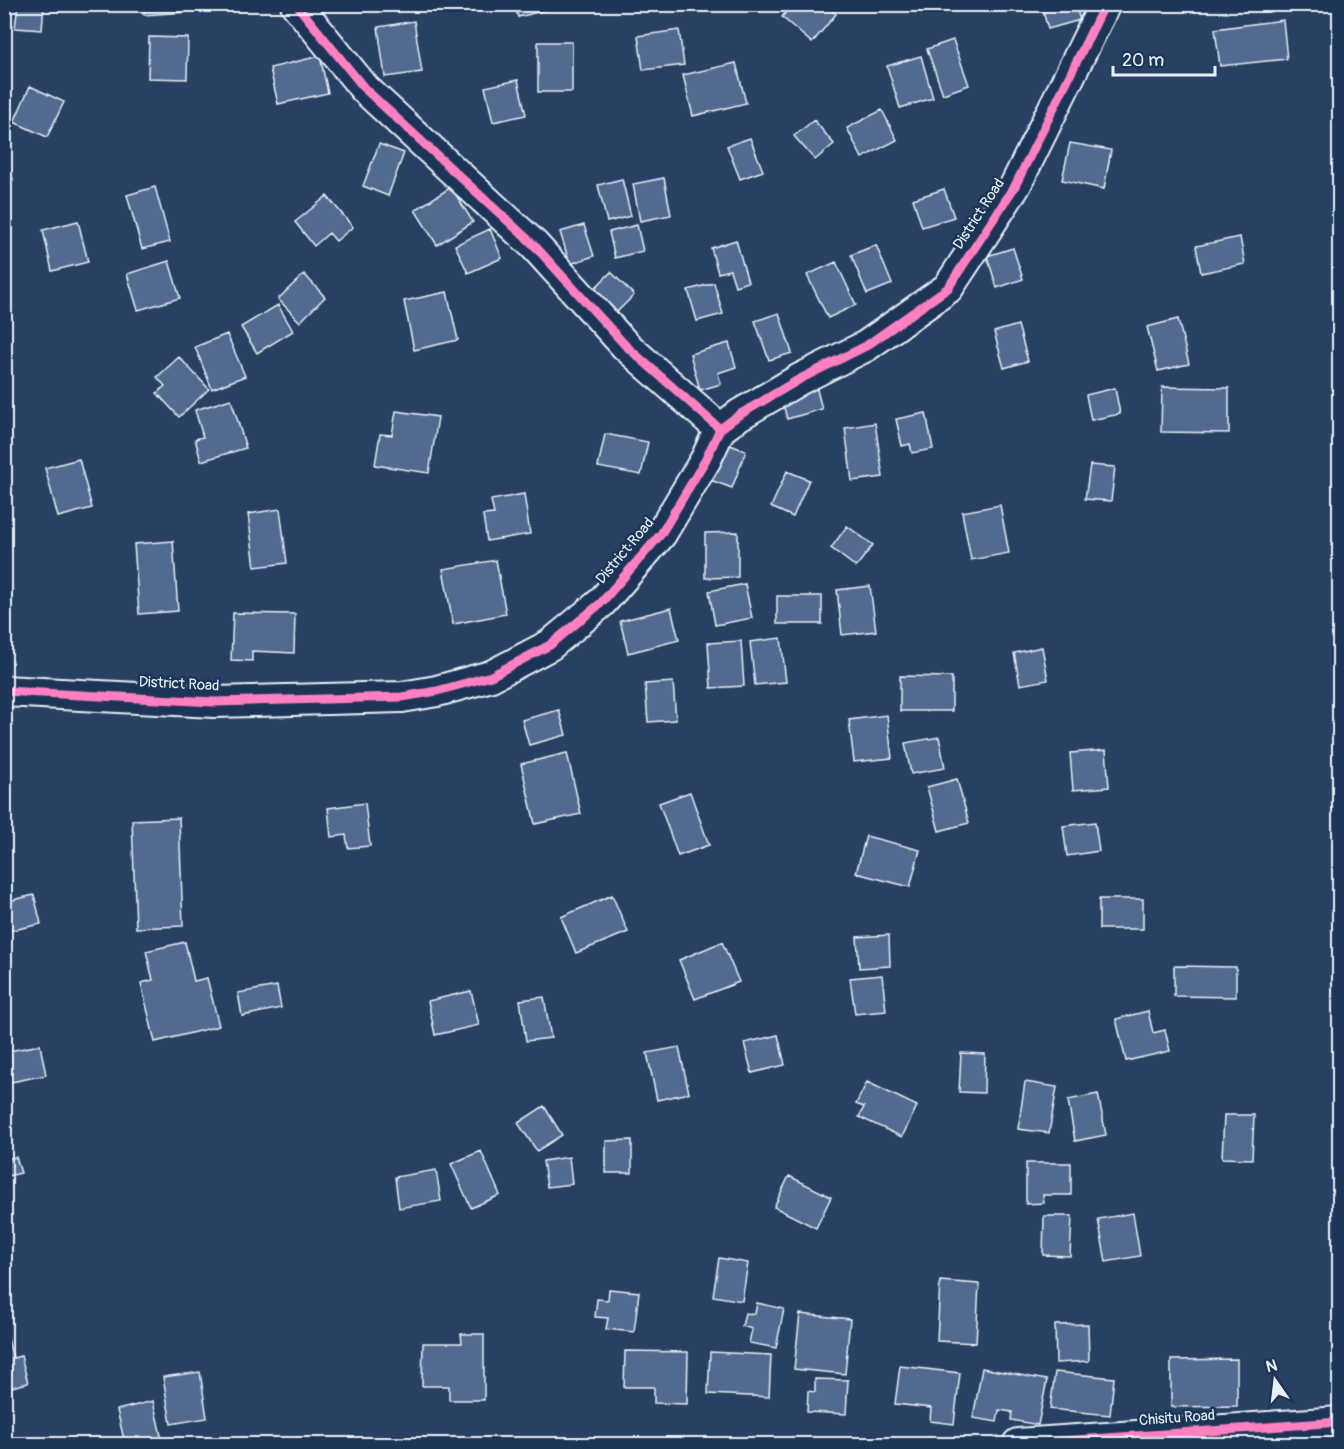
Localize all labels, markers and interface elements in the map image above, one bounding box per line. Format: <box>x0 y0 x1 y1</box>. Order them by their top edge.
scale bar <box>1113 39 1215 77</box>
text: 20 m <box>1122 49 1164 72</box>
street label: District Road <box>949 175 1009 253</box>
street label: District Road <box>592 514 658 588</box>
street label: District Road <box>138 672 220 696</box>
north arrow <box>1245 1350 1305 1410</box>
text: N <box>1264 1355 1279 1377</box>
street label: Chisitu Road <box>1138 1406 1216 1430</box>

